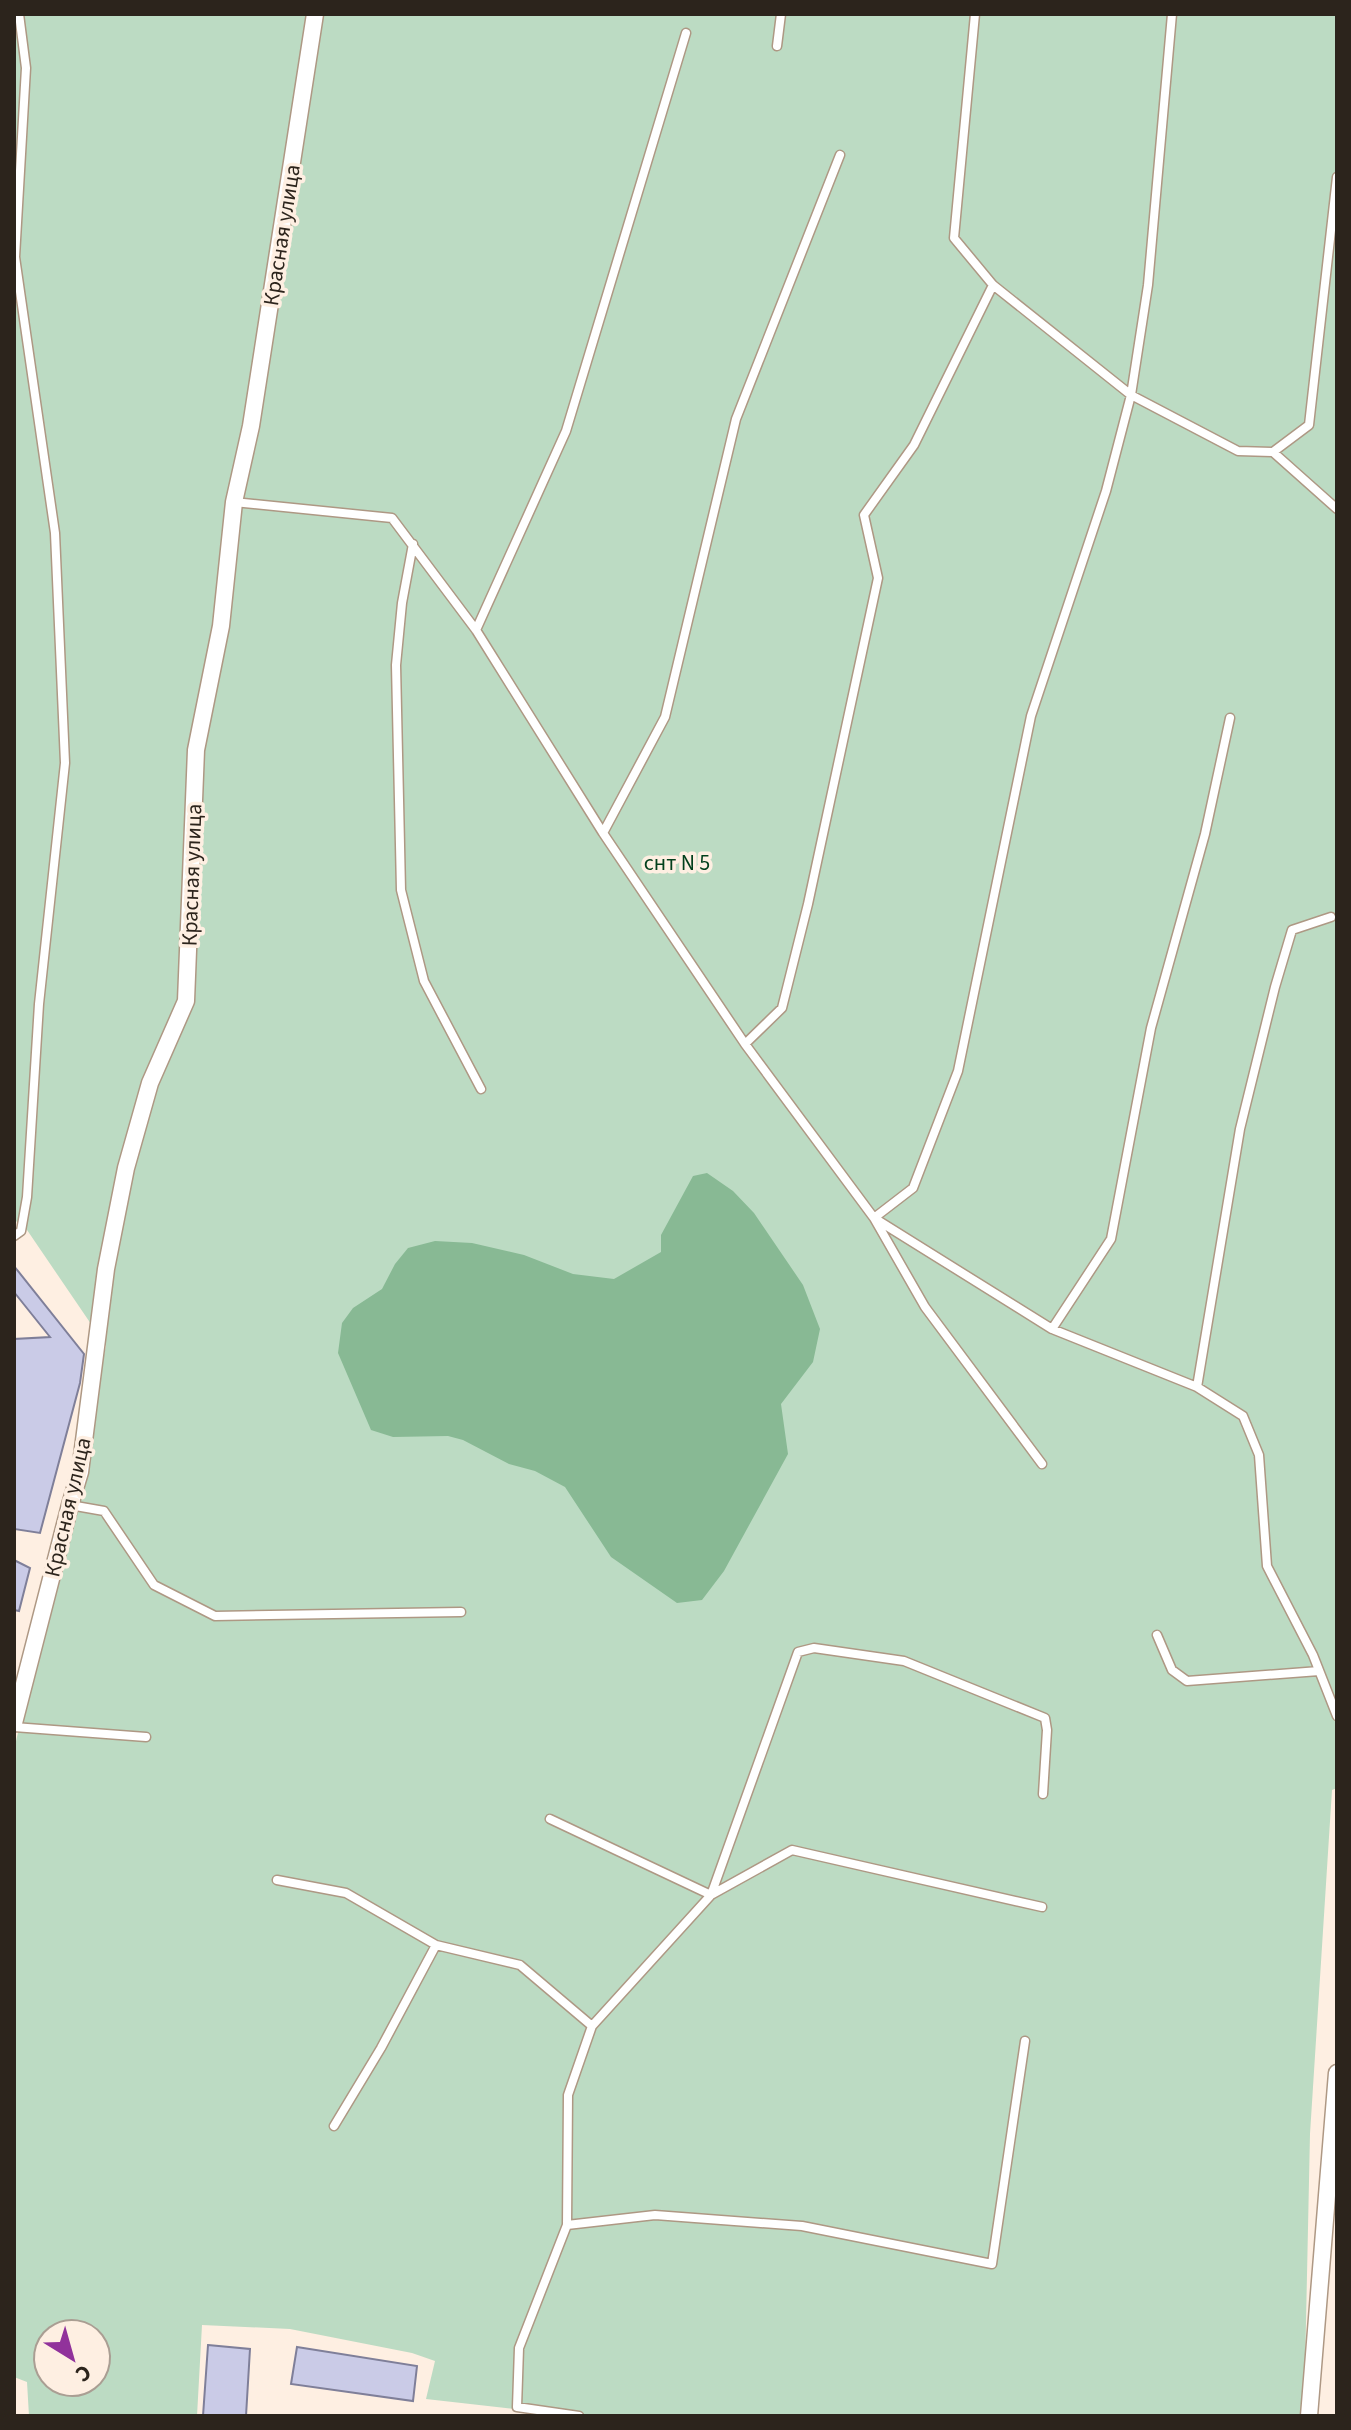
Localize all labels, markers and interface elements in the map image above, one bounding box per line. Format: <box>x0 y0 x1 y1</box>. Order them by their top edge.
street label: Красная улица <box>255 162 309 308</box>
street label: Красная улица <box>174 803 210 947</box>
park label: снт N 5 <box>644 847 710 879</box>
street label: Красная улица <box>36 1434 100 1580</box>
north arrow <box>32 2318 112 2398</box>
text: С <box>69 2357 98 2390</box>

